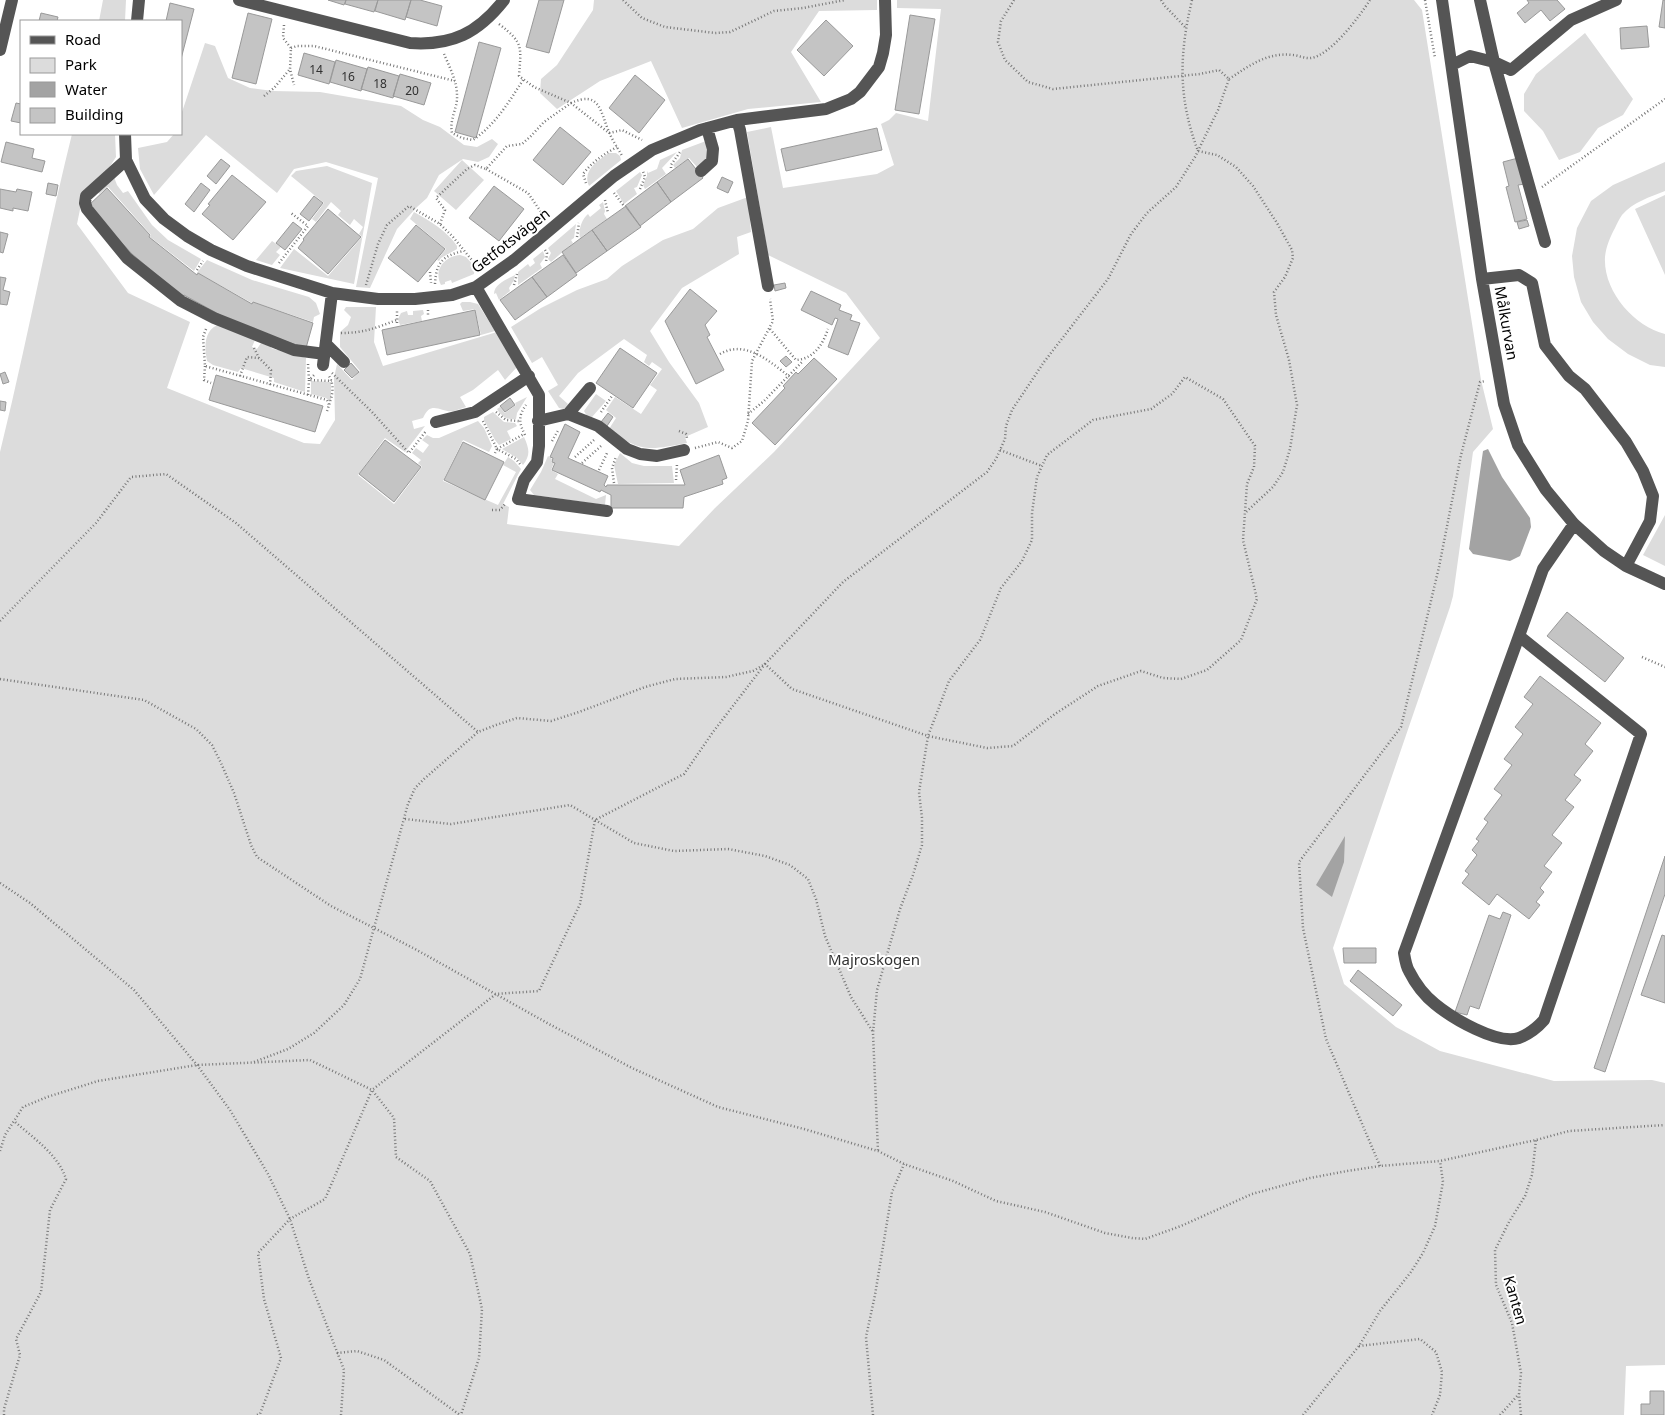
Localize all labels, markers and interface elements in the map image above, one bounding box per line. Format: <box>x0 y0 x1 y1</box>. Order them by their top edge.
legend <box>20 20 182 135</box>
text: Road <box>65 29 101 49</box>
text: Park <box>65 54 97 74</box>
house number: 14 <box>309 61 323 78</box>
house number: 16 <box>341 68 355 85</box>
house number: 18 <box>373 75 387 92</box>
text: Water <box>65 79 107 99</box>
house number: 20 <box>405 82 419 99</box>
text: Building <box>65 104 123 124</box>
street label: Getfotsvägen <box>467 203 553 277</box>
street label: Målkurvan <box>1491 284 1523 362</box>
park label: Majroskogen <box>828 949 920 969</box>
street label: Kanten <box>1499 1273 1533 1327</box>

